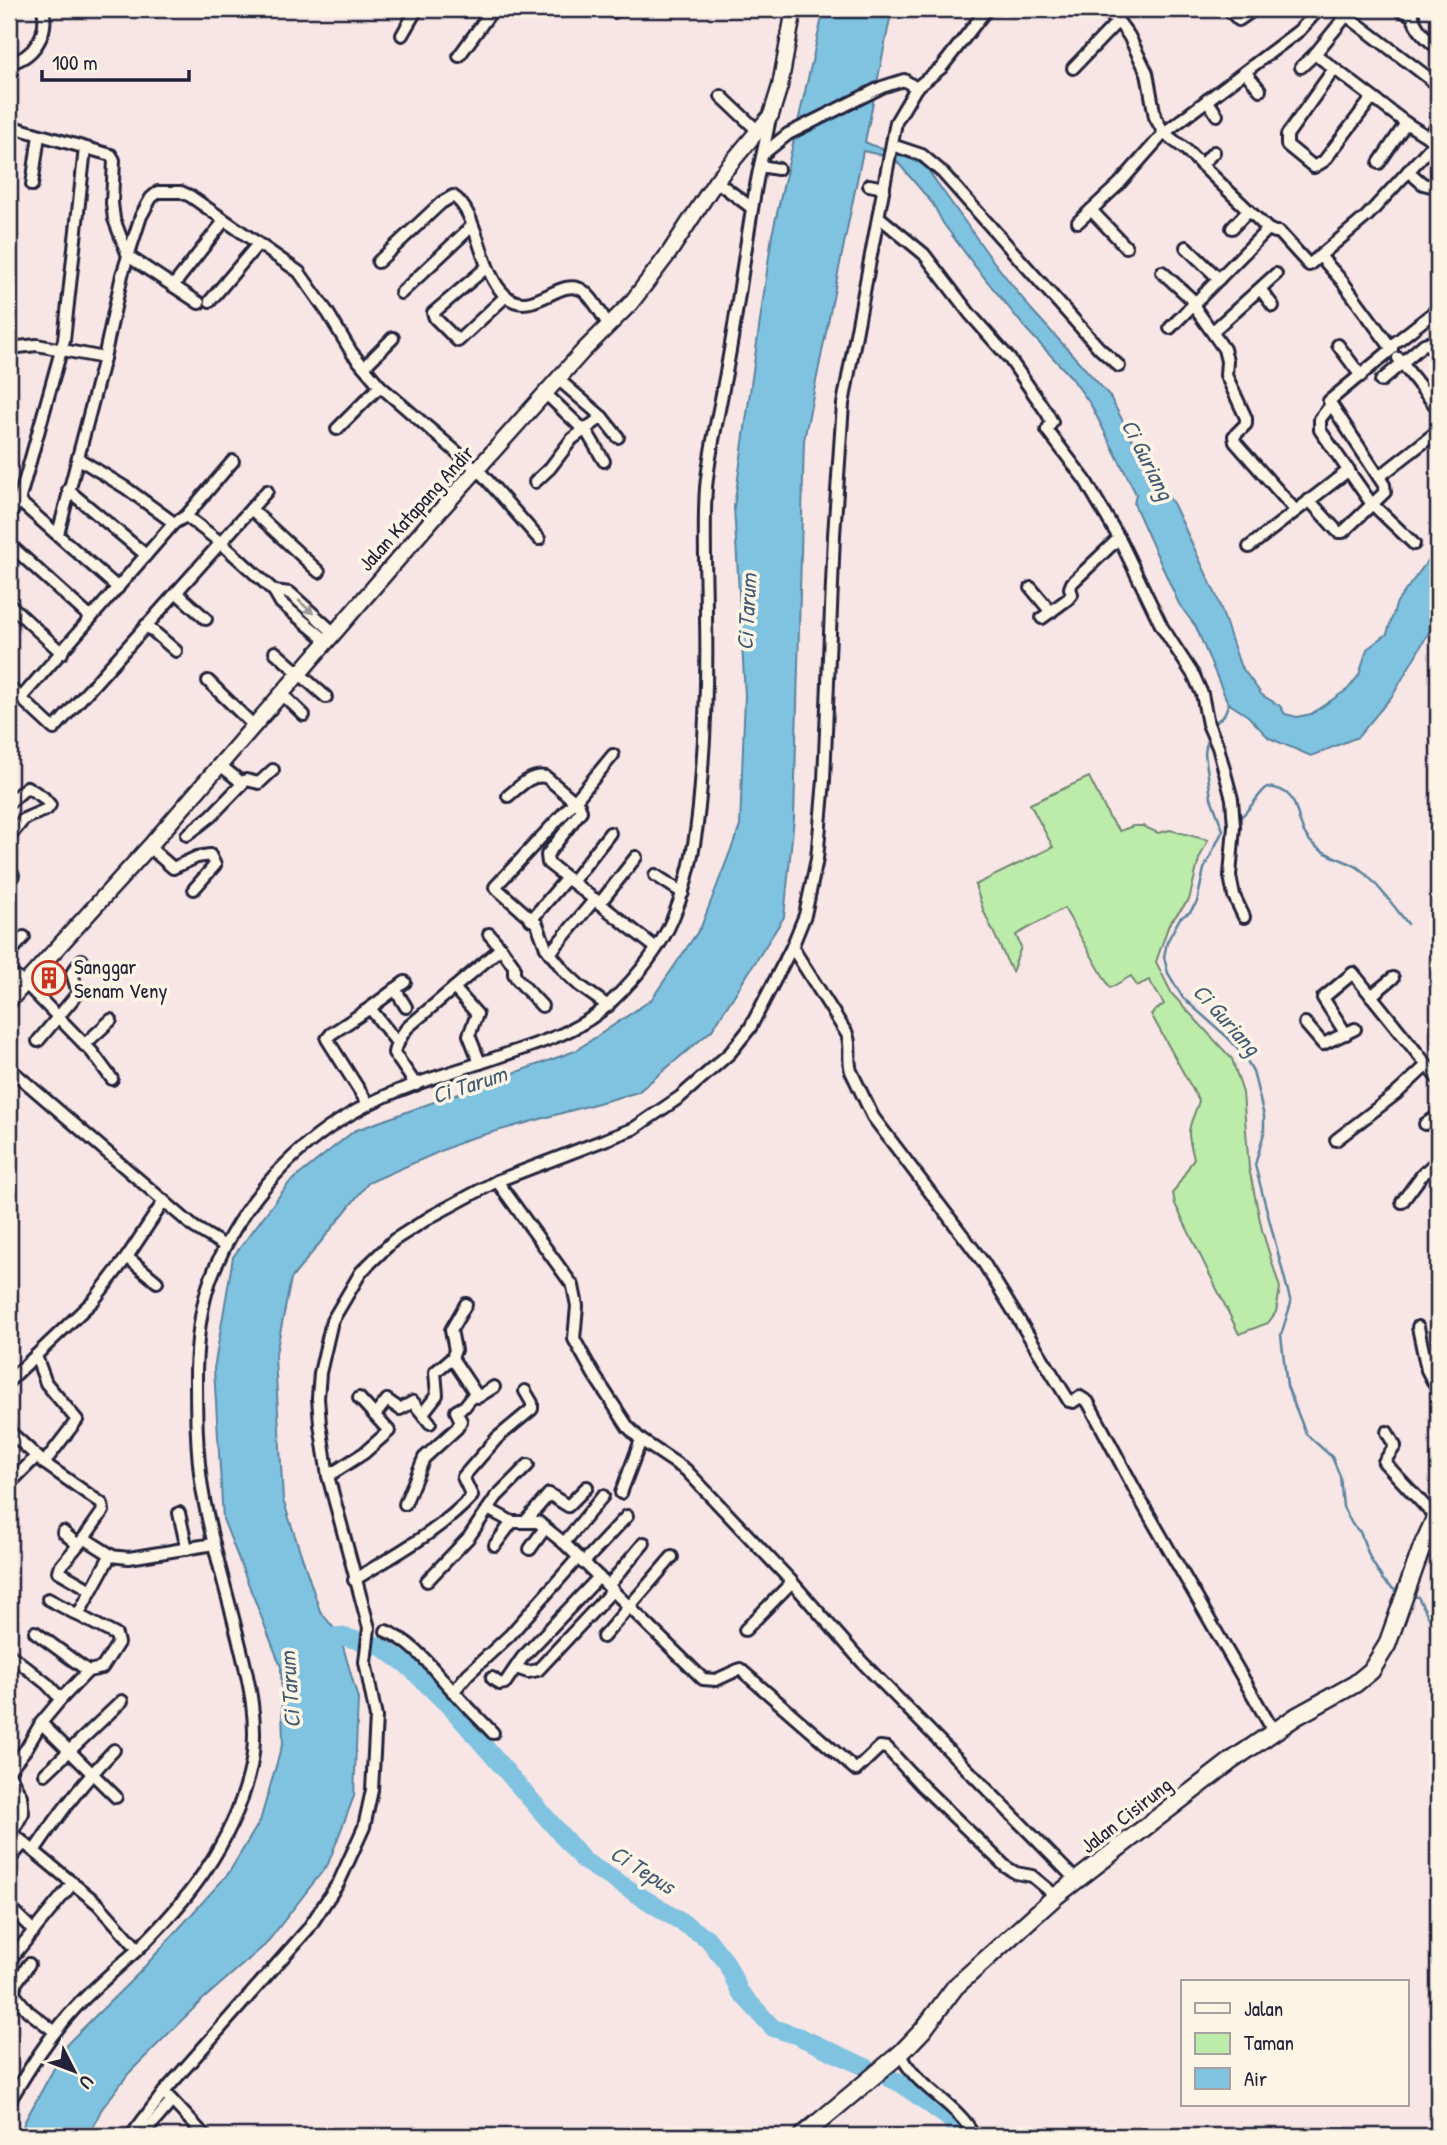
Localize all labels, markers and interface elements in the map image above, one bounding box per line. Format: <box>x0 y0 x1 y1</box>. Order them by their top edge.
scale bar <box>42 38 189 82</box>
text: 100 m <box>52 48 98 77</box>
water label: Ci Guriang <box>1114 413 1182 507</box>
street label: Jalan Katapang Andir <box>352 439 480 577</box>
water label: Ci Tarum <box>729 572 764 651</box>
one-way arrow <box>297 599 315 615</box>
place label: Sanggar Senam Veny <box>74 952 167 1005</box>
building icon: Sanggar Senam Veny <box>30 959 68 997</box>
water label: Ci Guriang <box>1186 976 1269 1064</box>
water label: Ci Tarum <box>428 1057 511 1111</box>
water label: Ci Tarum <box>271 1649 307 1729</box>
street label: Jalan Cisirung <box>1074 1770 1178 1860</box>
water label: Ci Tepus <box>604 1837 683 1903</box>
legend <box>1181 1980 1408 2106</box>
text: Jalan <box>1244 1994 1283 2023</box>
text: Taman <box>1244 2028 1294 2057</box>
north arrow <box>38 2036 108 2106</box>
text: Air <box>1244 2064 1267 2093</box>
text: U <box>73 2070 100 2095</box>

